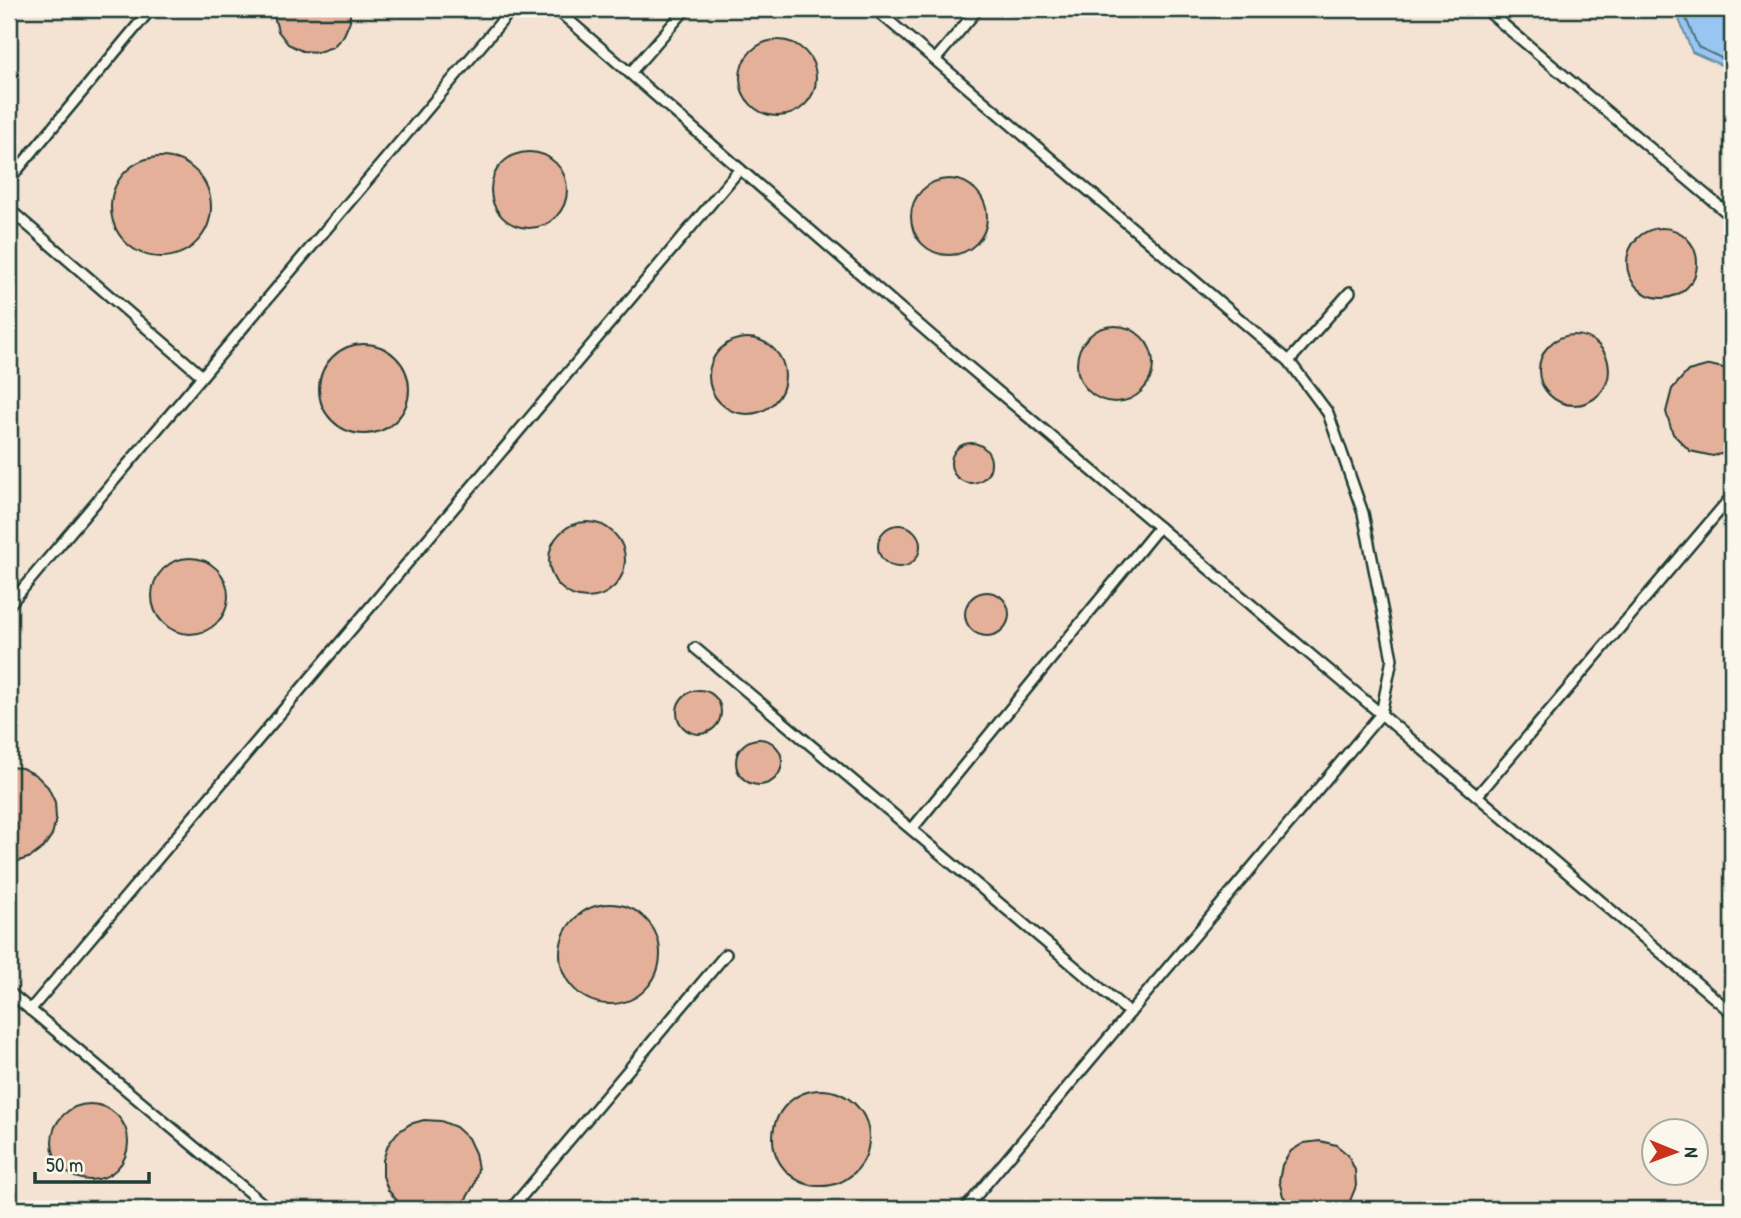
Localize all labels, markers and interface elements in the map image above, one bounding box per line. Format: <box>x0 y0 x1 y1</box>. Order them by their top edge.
north arrow <box>1640 1116 1710 1186</box>
scale bar <box>35 1141 149 1185</box>
text: N <box>1679 1147 1705 1158</box>
text: 50 m <box>46 1150 83 1179</box>

